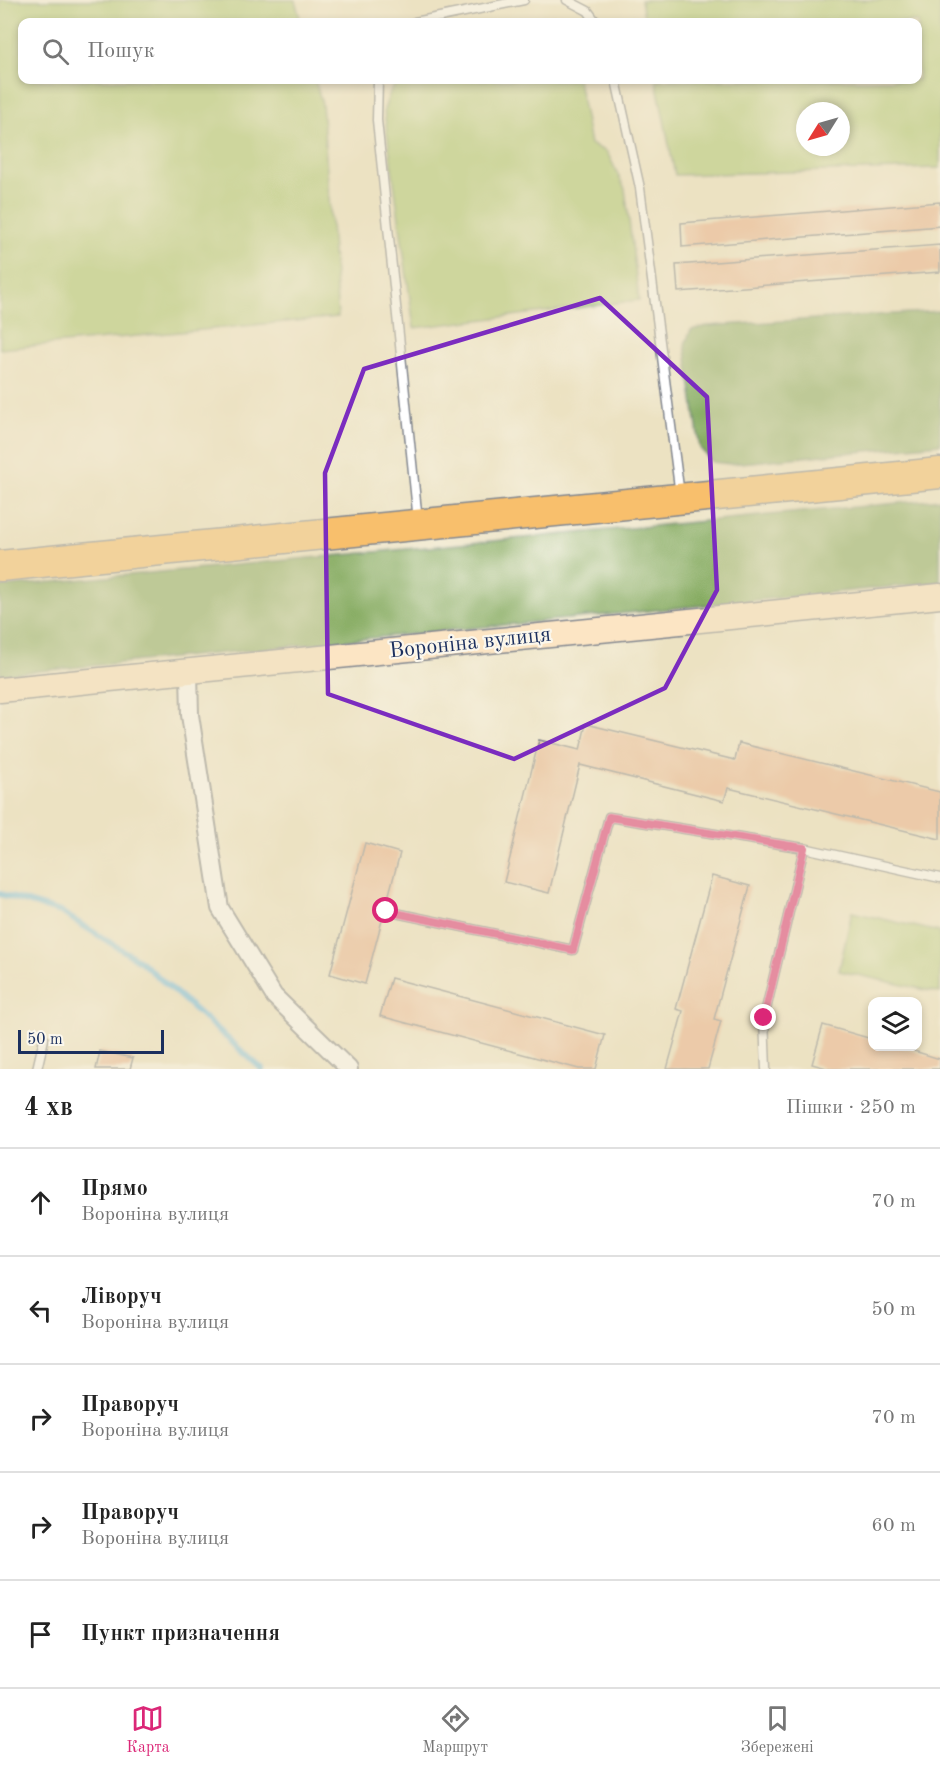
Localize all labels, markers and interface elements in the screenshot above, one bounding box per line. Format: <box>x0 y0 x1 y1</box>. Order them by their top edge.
search box <box>18 18 922 84</box>
icon: search <box>39 35 72 68</box>
text: Пошук <box>87 40 155 62</box>
north arrow <box>796 102 850 156</box>
street label: Вороніна вулиця <box>388 624 552 662</box>
route start <box>372 897 398 923</box>
map controls <box>868 997 922 1051</box>
button: layers <box>868 997 922 1051</box>
route end <box>750 1004 776 1030</box>
scale bar <box>18 1027 164 1054</box>
text: 50 m <box>27 1032 63 1048</box>
text: 4 хв <box>24 1095 73 1121</box>
text: Пішки · 250 m <box>786 1098 916 1118</box>
text: Прямо <box>81 1178 148 1200</box>
icon: ahead <box>24 1186 57 1219</box>
text: 70 m <box>871 1192 916 1212</box>
text: Вороніна вулиця <box>81 1205 229 1225</box>
text: Ліворуч <box>81 1286 162 1308</box>
icon: left <box>24 1294 57 1327</box>
text: 50 m <box>871 1300 916 1320</box>
text: Вороніна вулиця <box>81 1313 229 1333</box>
text: Праворуч <box>81 1394 179 1416</box>
icon: right <box>24 1402 57 1435</box>
text: 70 m <box>871 1408 916 1428</box>
text: Вороніна вулиця <box>81 1421 229 1441</box>
text: Праворуч <box>81 1502 179 1524</box>
icon: right <box>24 1510 57 1543</box>
text: 60 m <box>871 1516 916 1536</box>
text: Вороніна вулиця <box>81 1529 229 1549</box>
icon: arrive <box>24 1618 57 1651</box>
text: Пункт призначення <box>81 1623 280 1645</box>
tab: Карта <box>126 1702 170 1758</box>
tab: Маршрут <box>422 1702 488 1758</box>
tab: Збережені <box>741 1702 814 1758</box>

